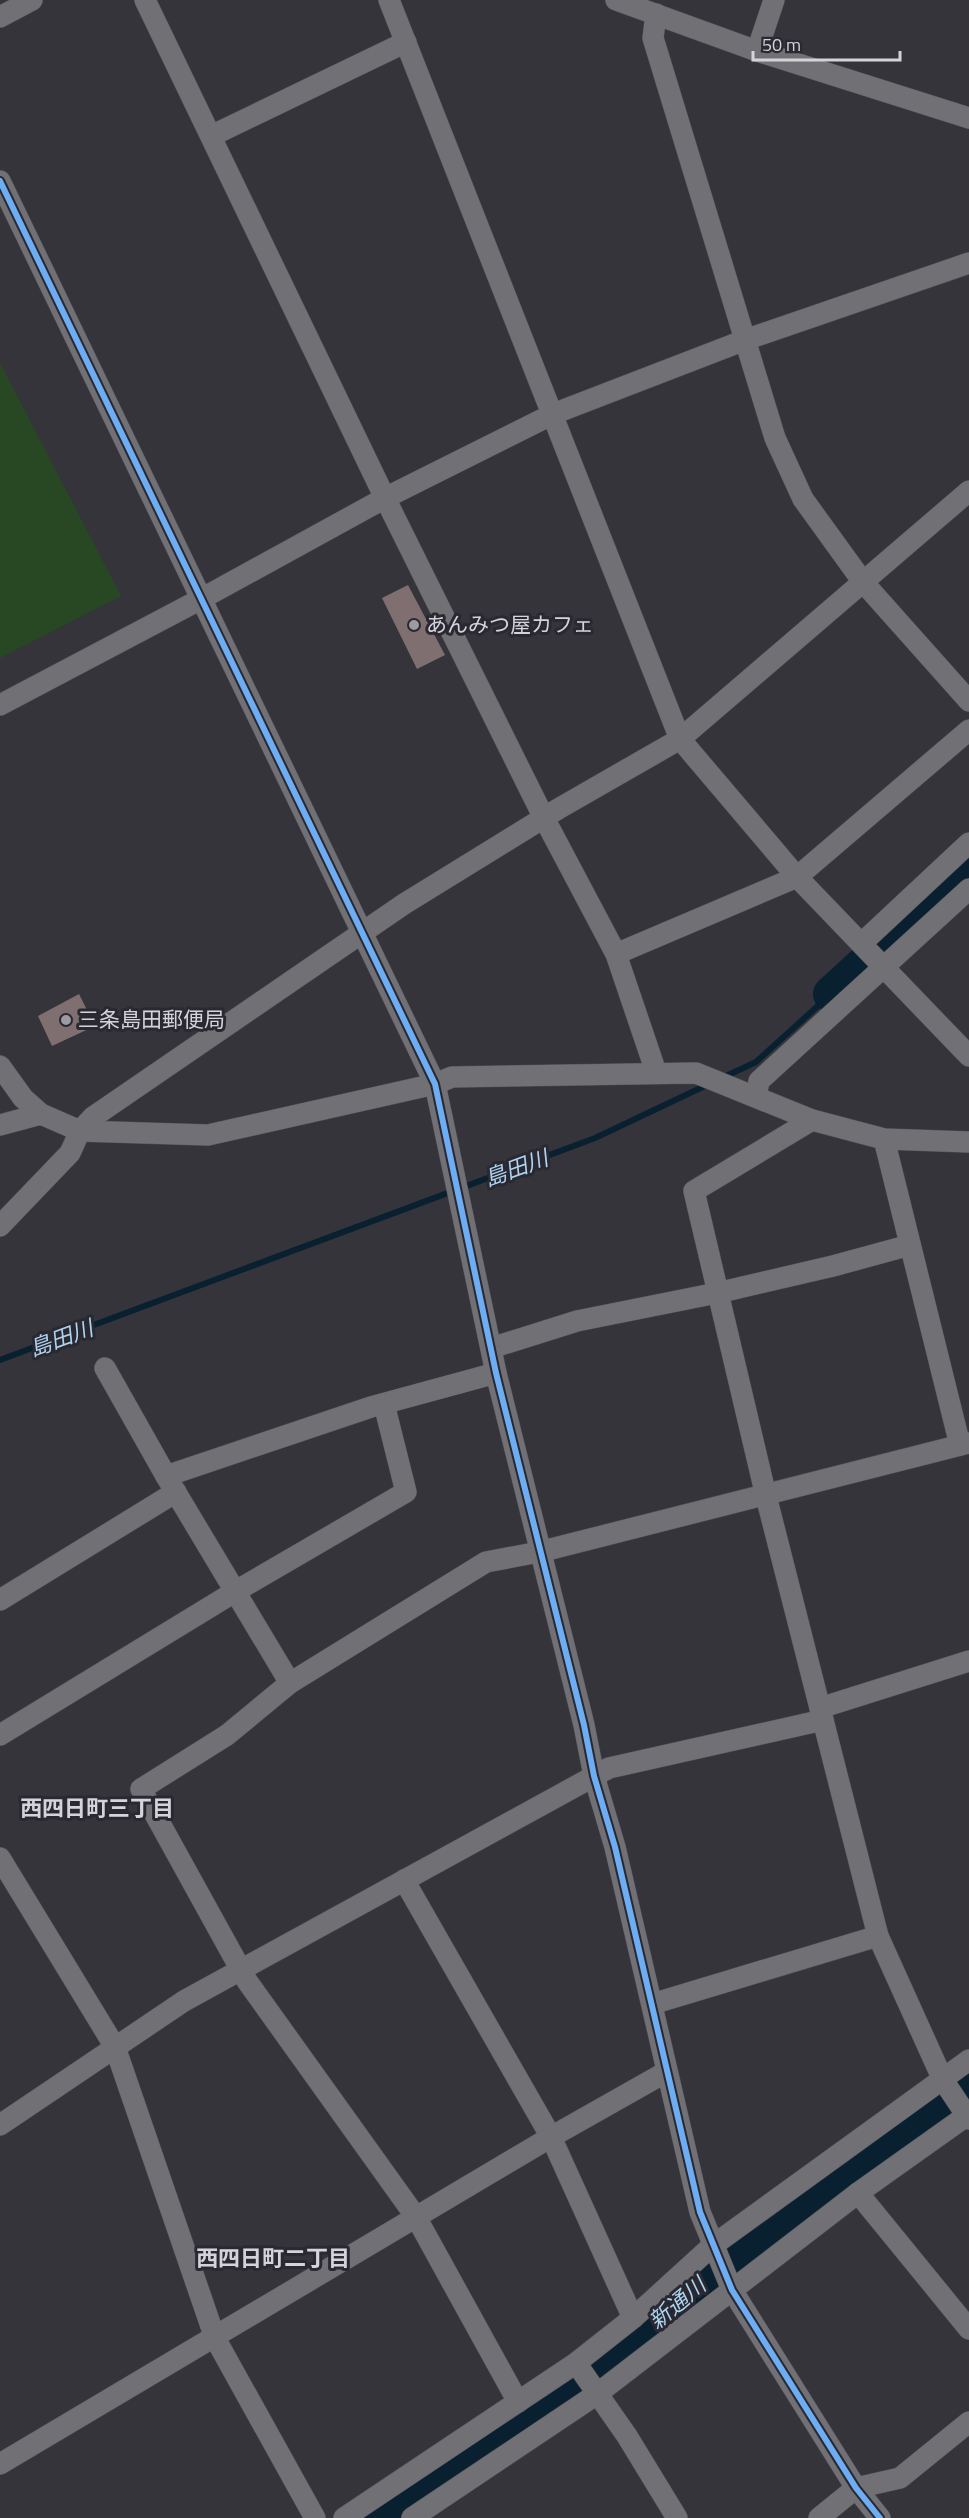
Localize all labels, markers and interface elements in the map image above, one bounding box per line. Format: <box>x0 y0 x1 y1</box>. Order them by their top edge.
scale bar <box>753 24 900 62</box>
text: 50 m <box>762 31 801 58</box>
place label: あんみつ屋カフェ <box>426 608 594 640</box>
marker: あんみつ屋カフェ <box>407 618 421 632</box>
place label: 三条島田郵便局 <box>78 1003 225 1035</box>
marker: 三条島田郵便局 <box>59 1013 73 1027</box>
water label: 島田川 <box>479 1140 555 1195</box>
water label: 島田川 <box>24 1310 100 1365</box>
district label: 西四日町三丁目 <box>20 1791 174 1825</box>
district label: 西四日町二丁目 <box>196 2241 350 2275</box>
water label: 新通川 <box>641 2267 715 2337</box>

